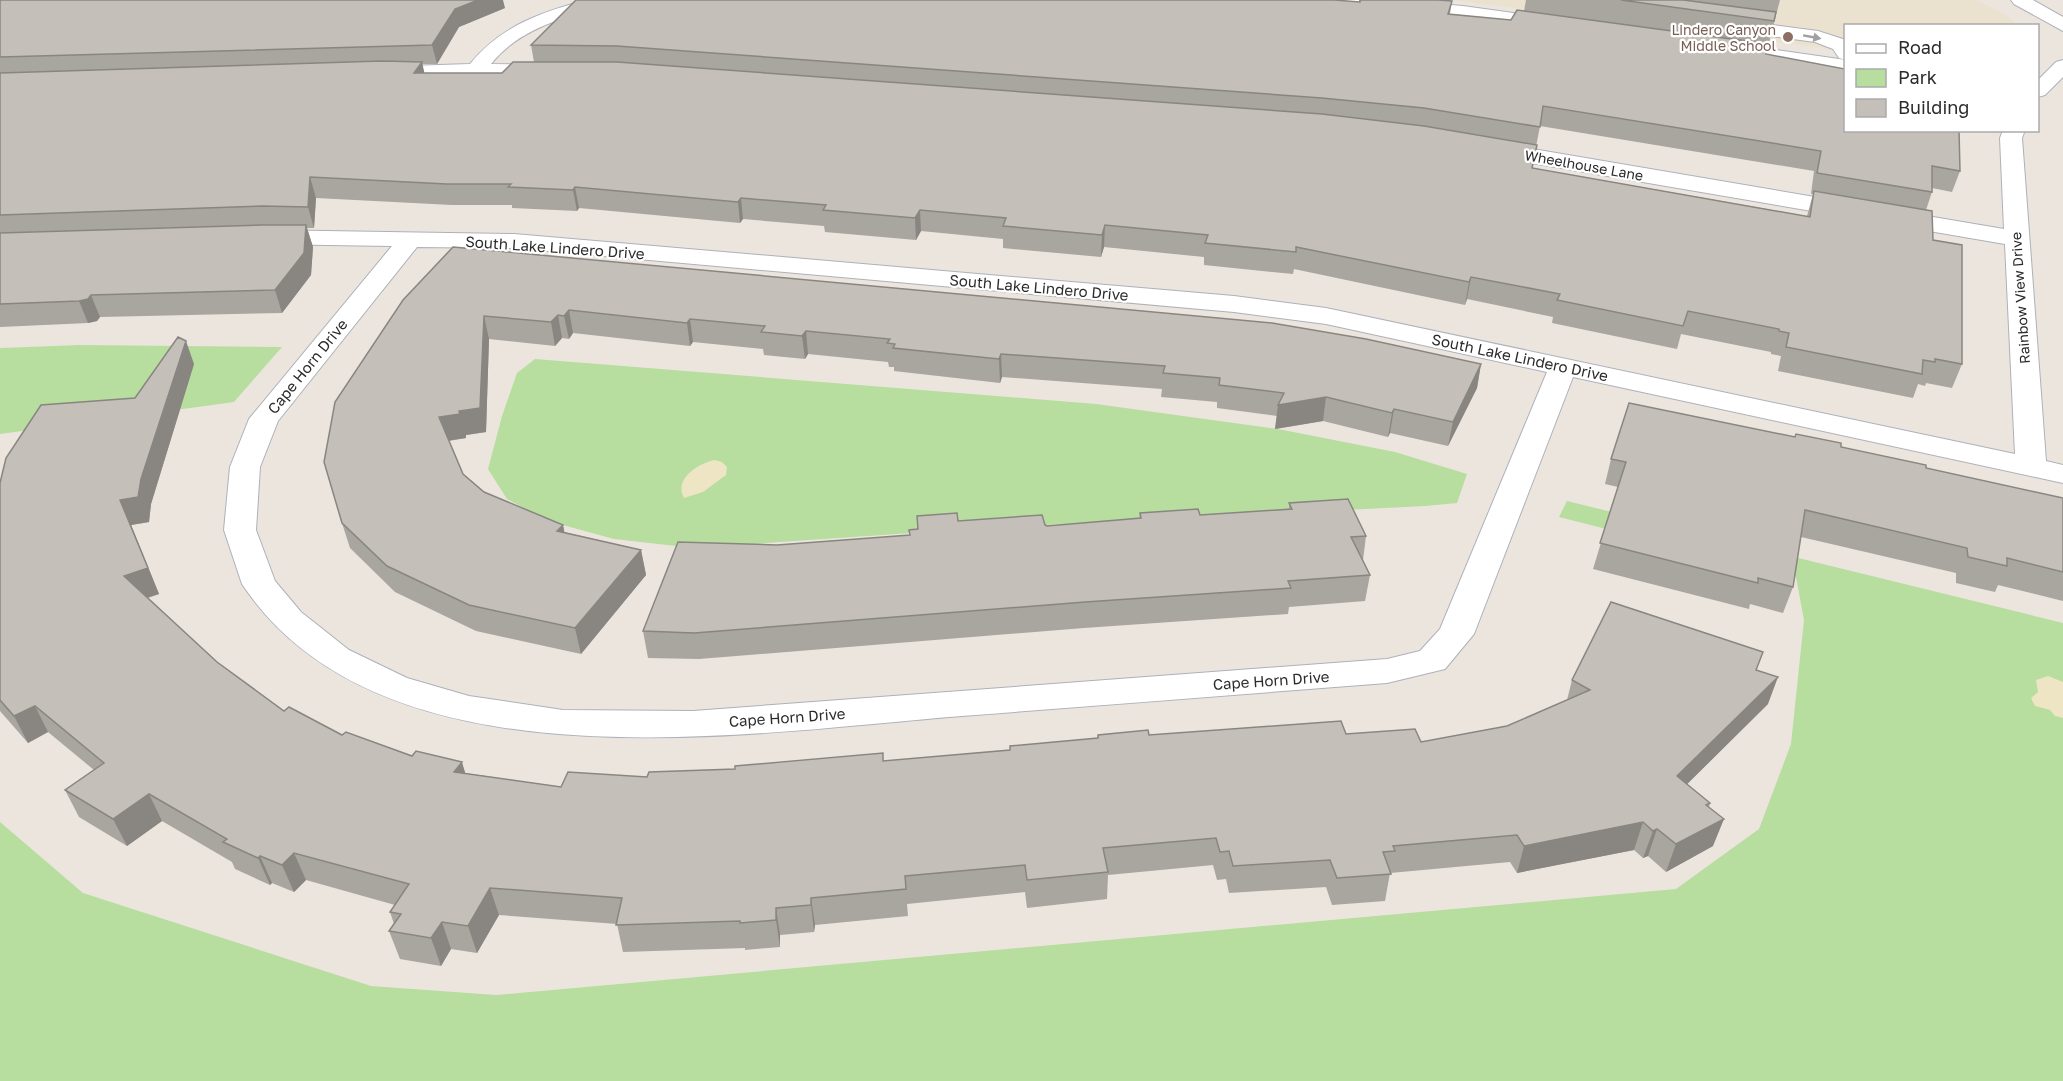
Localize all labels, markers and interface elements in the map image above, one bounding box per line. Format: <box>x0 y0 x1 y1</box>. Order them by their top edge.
place label: Lindero Canyon Middle School <box>1671 21 1776 54</box>
legend <box>1844 24 2039 132</box>
marker: Lindero Canyon Middle School <box>1781 30 1795 44</box>
one-way arrow <box>1803 33 1822 42</box>
text: Road <box>1898 36 1942 58</box>
text: Park <box>1898 66 1937 88</box>
text: Building <box>1898 96 1969 118</box>
street label: Wheelhouse Lane <box>1523 146 1645 184</box>
street label: South Lake Lindero Drive <box>465 232 646 262</box>
street label: Rainbow View Drive <box>2007 232 2033 364</box>
street label: South Lake Lindero Drive <box>949 270 1130 304</box>
street label: Cape Horn Drive <box>263 315 351 417</box>
street label: South Lake Lindero Drive <box>1430 330 1610 385</box>
street label: Cape Horn Drive <box>1212 667 1330 693</box>
street label: Cape Horn Drive <box>728 704 846 730</box>

